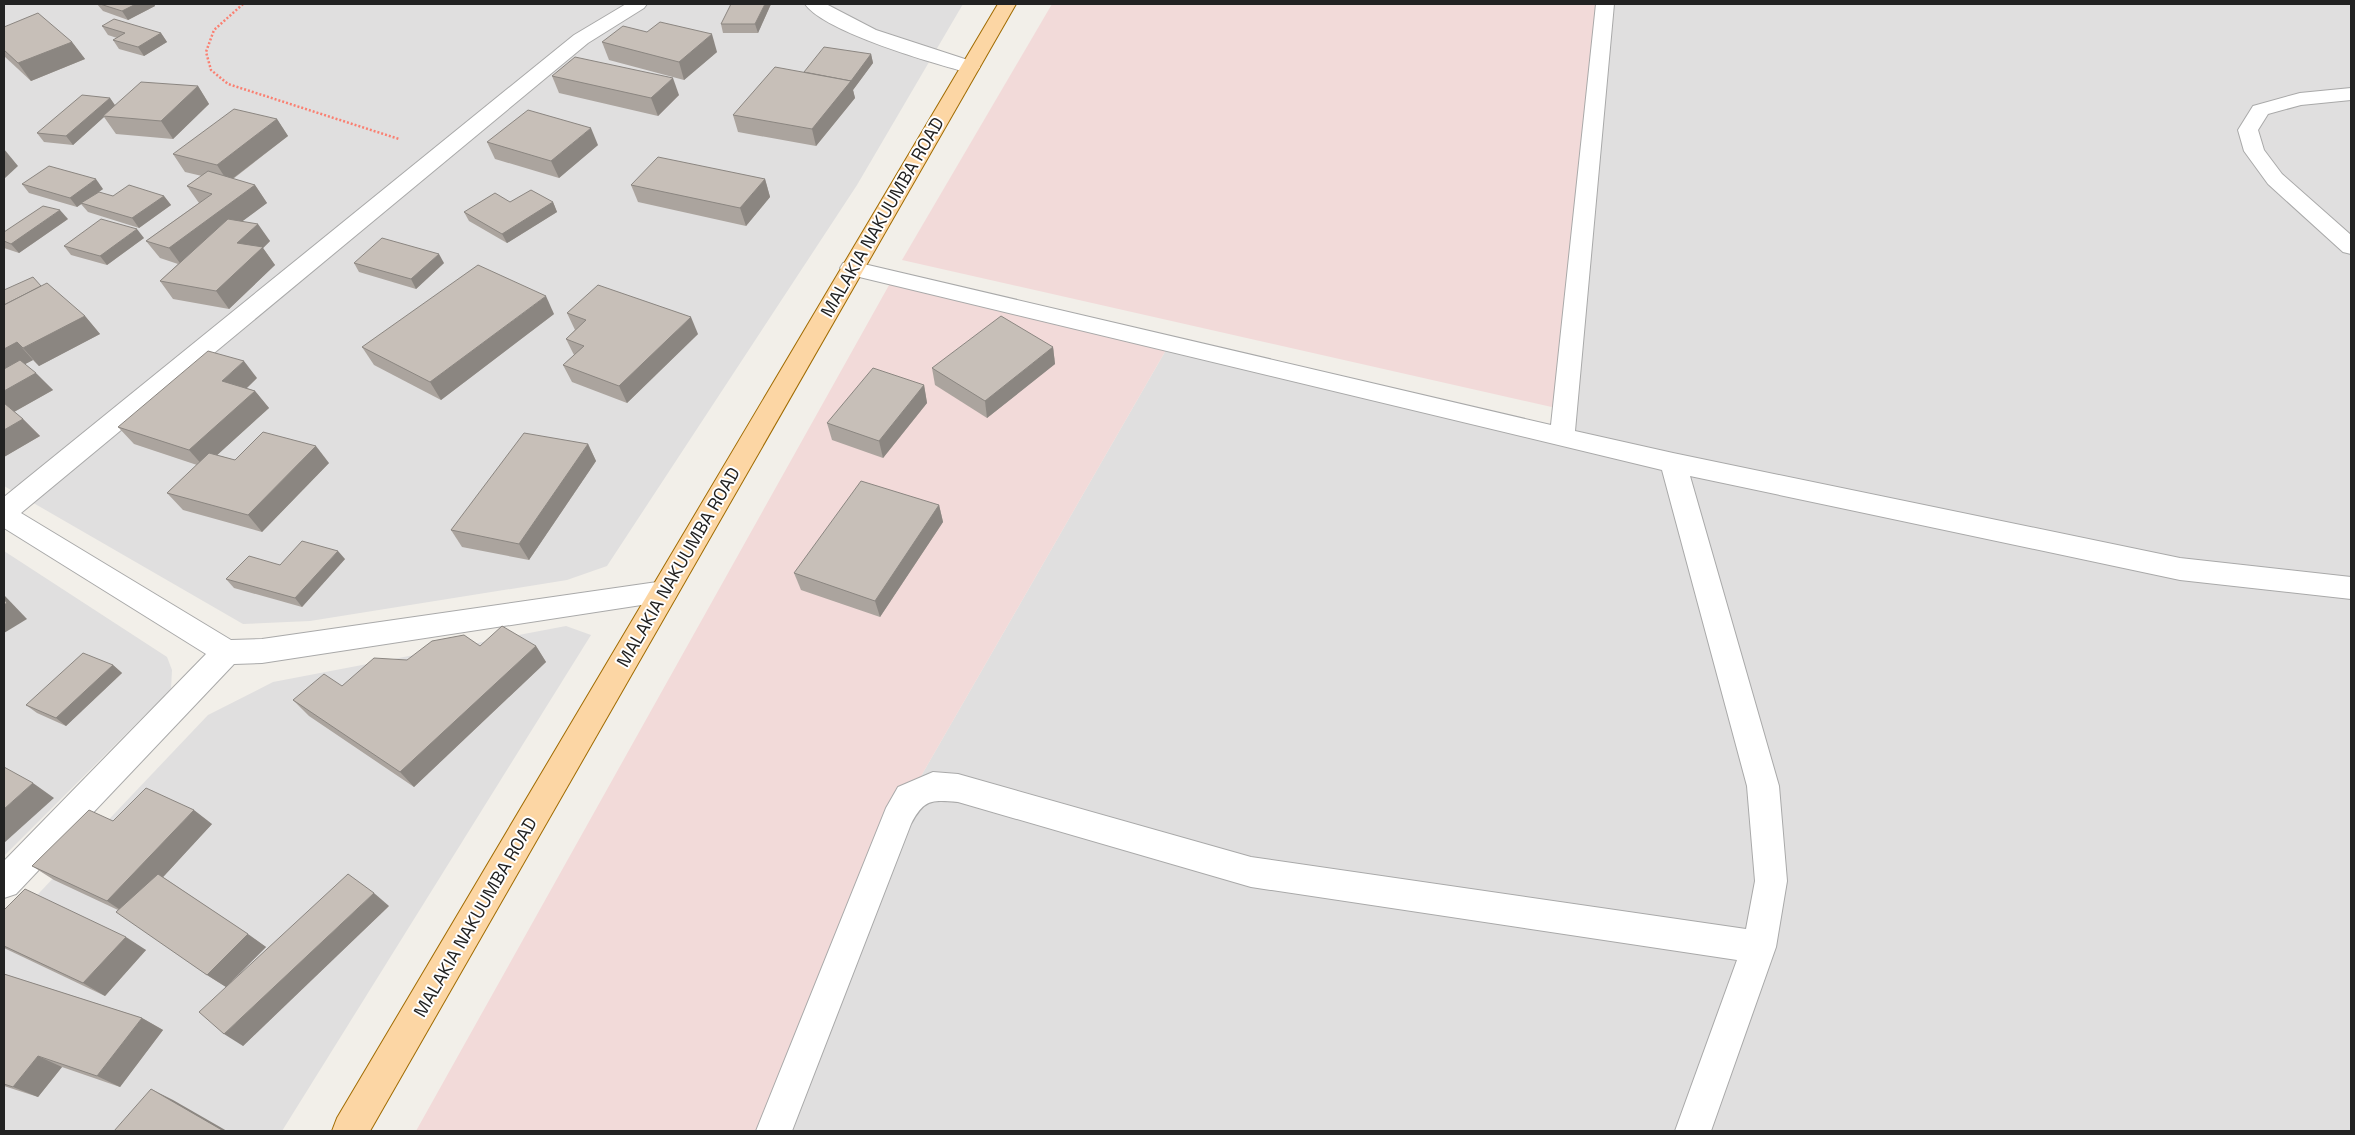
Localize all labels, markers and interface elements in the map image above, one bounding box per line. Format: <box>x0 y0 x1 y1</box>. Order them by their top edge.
street label: MALAKIA NAKUUMBA ROAD <box>815 113 949 321</box>
street label: MALAKIA NAKUUMBA ROAD <box>611 463 745 671</box>
street label: MALAKIA NAKUUMBA ROAD <box>408 813 542 1021</box>

